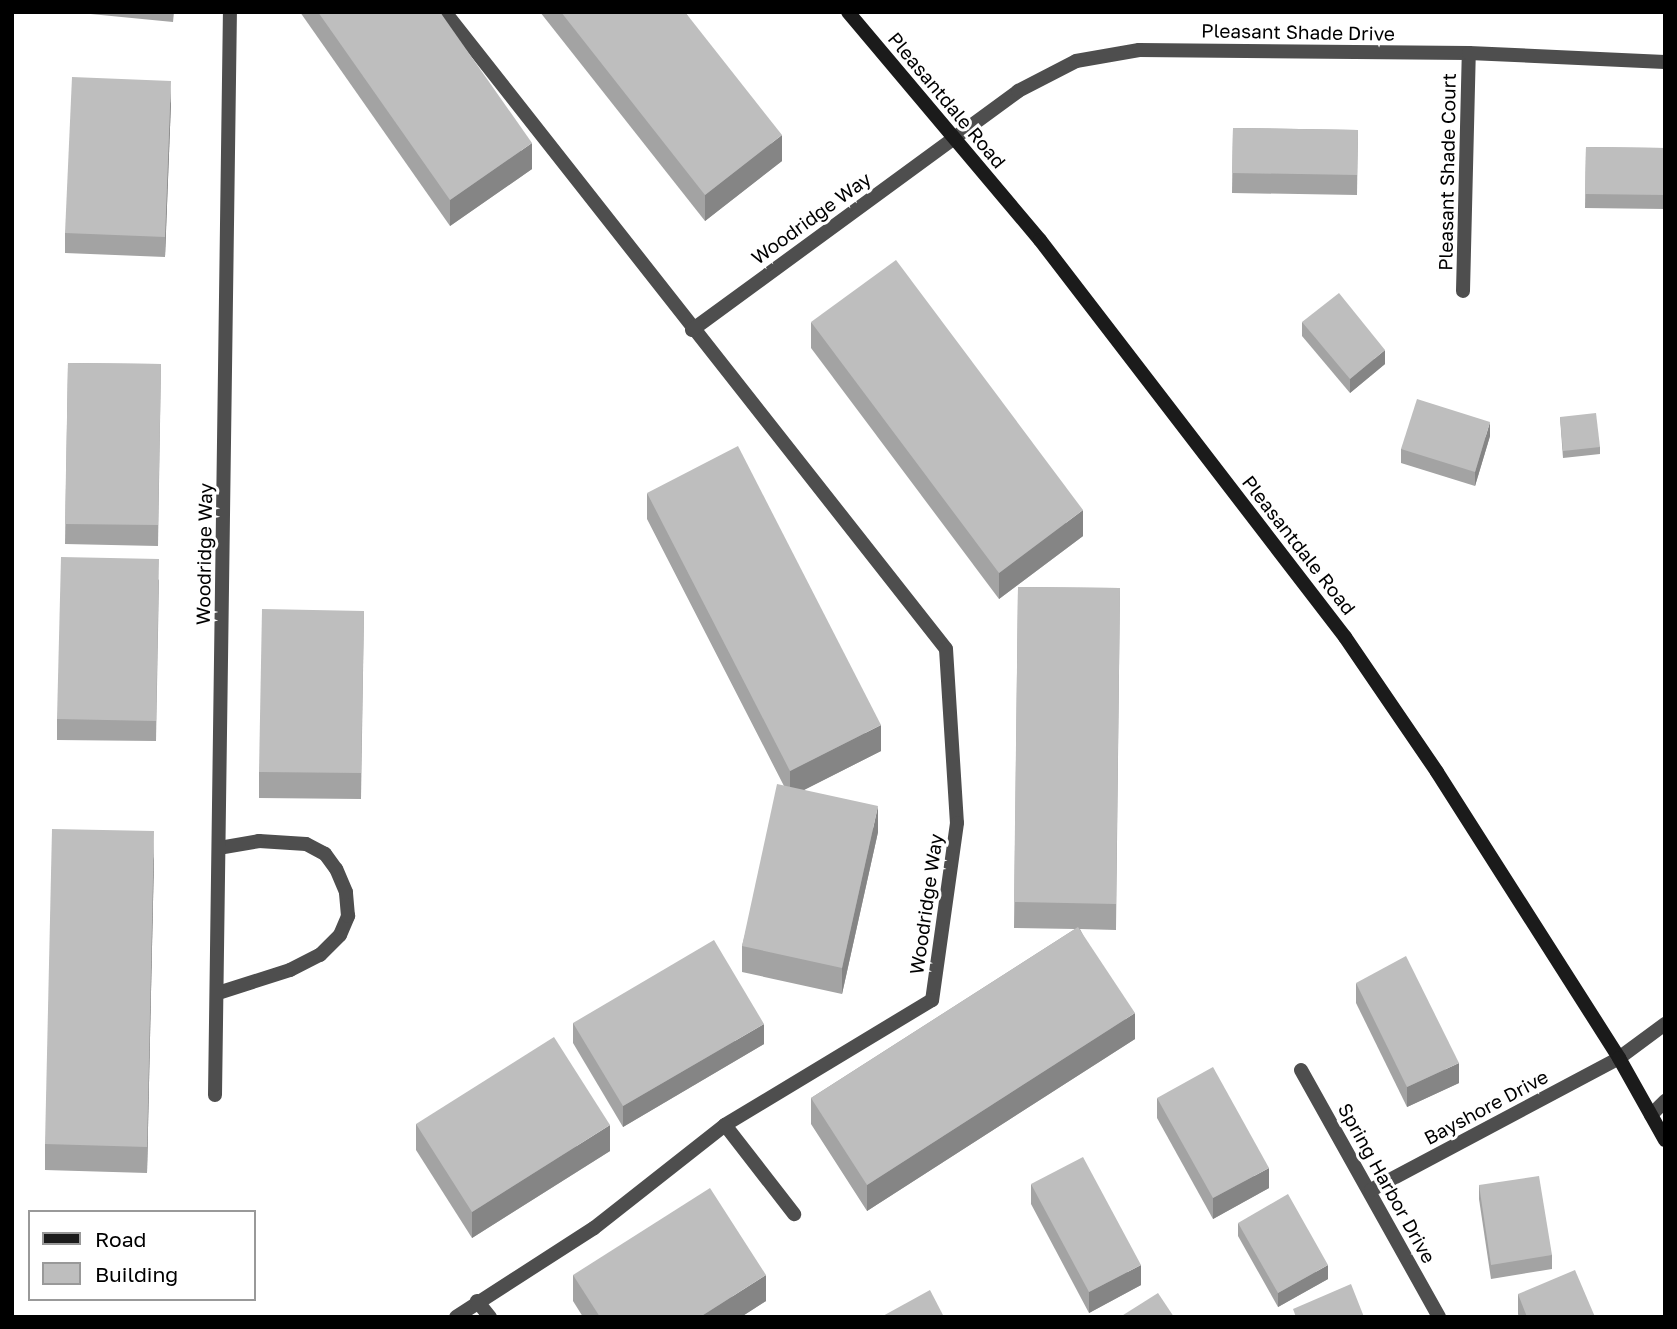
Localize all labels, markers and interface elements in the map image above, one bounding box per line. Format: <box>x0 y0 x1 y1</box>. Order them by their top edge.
street label: Pleasant Shade Drive <box>1201 19 1395 45</box>
street label: Pleasantdale Road <box>883 27 1011 173</box>
street label: Pleasant Shade Court <box>1434 73 1460 271</box>
street label: Woodridge Way <box>747 167 875 269</box>
street label: Pleasantdale Road <box>1237 471 1361 619</box>
street label: Woodridge Way <box>191 483 217 625</box>
street label: Woodridge Way <box>905 832 947 976</box>
street label: Bayshore Drive <box>1420 1065 1552 1149</box>
street label: Spring Harbor Drive <box>1334 1099 1440 1267</box>
legend <box>28 1210 256 1301</box>
text: Road <box>95 1226 146 1252</box>
text: Building <box>95 1261 178 1287</box>

